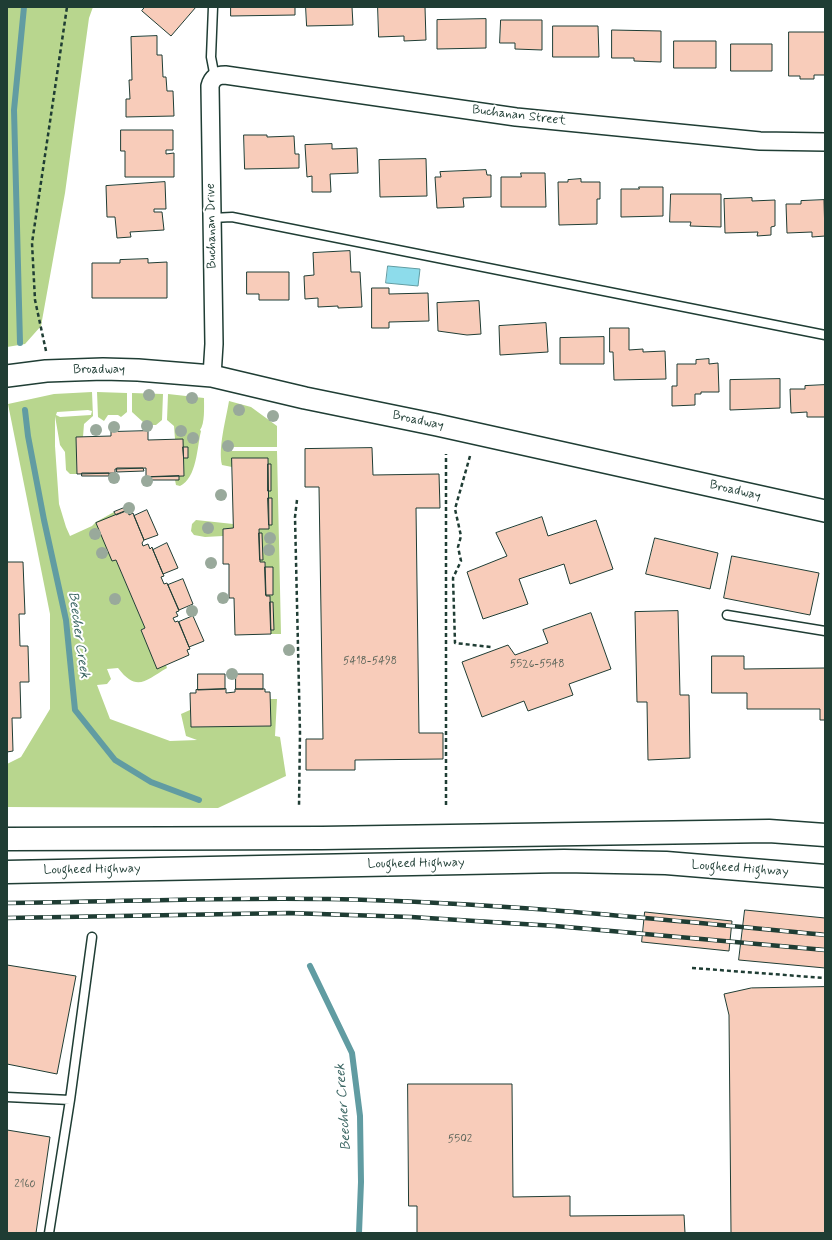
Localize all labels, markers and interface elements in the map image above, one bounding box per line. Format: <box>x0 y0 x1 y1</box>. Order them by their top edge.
street label: Buchanan Street <box>471 103 567 129</box>
street label: Buchanan Drive <box>203 183 221 269</box>
street label: Broadway <box>73 362 125 378</box>
street label: Broadway <box>391 408 445 434</box>
street label: Broadway <box>708 478 762 504</box>
water label: Beecher Creek <box>64 591 92 679</box>
house number: 5418-5498 <box>343 655 397 669</box>
house number: 5526-5548 <box>510 658 564 672</box>
street label: Lougheed Highway <box>367 855 465 873</box>
street label: Lougheed Highway <box>691 858 789 880</box>
street label: Lougheed Highway <box>43 861 141 879</box>
water label: Beecher Creek <box>333 1063 355 1151</box>
house number: 5502 <box>448 1133 472 1147</box>
house number: 2160 <box>14 1178 36 1192</box>

